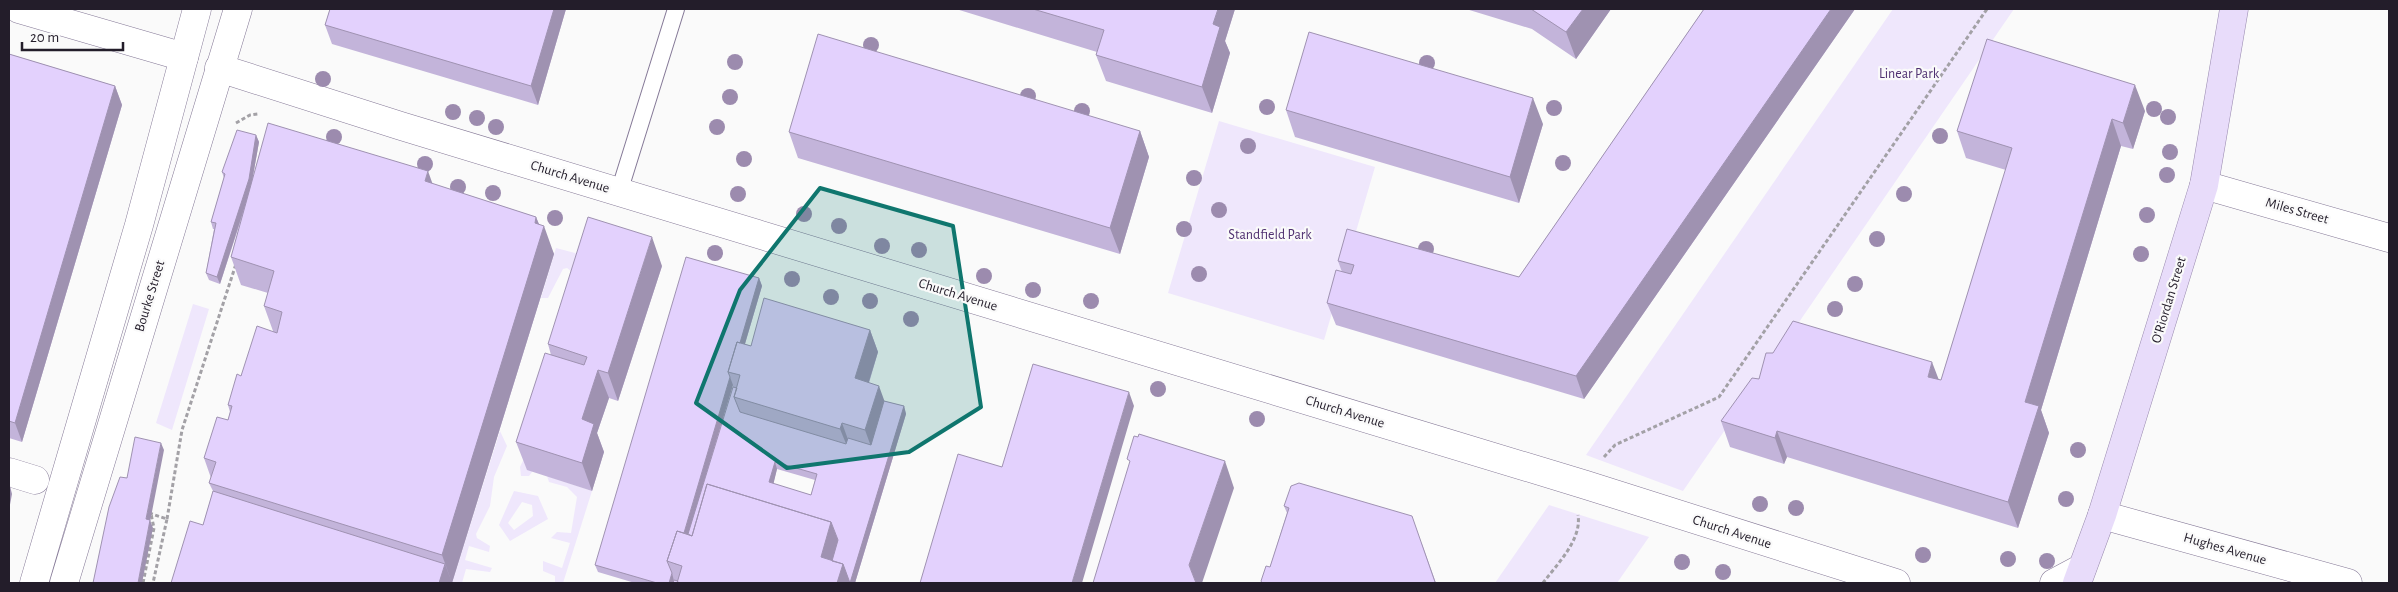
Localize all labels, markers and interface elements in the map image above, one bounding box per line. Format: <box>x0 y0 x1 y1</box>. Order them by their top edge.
scale bar <box>22 20 124 52</box>
text: 20 m <box>30 30 59 45</box>
park label: Linear Park <box>1879 67 1940 81</box>
street label: Church Avenue <box>529 158 611 196</box>
street label: Miles Street <box>2264 195 2331 227</box>
park label: Standfield Park <box>1228 228 1312 242</box>
street label: O'Riordan Street <box>2149 255 2189 345</box>
street label: Bourke Street <box>133 258 168 333</box>
street label: Church Avenue <box>917 276 999 314</box>
street label: Church Avenue <box>1304 393 1386 431</box>
street label: Church Avenue <box>1691 513 1773 551</box>
street label: Hughes Avenue <box>2182 530 2268 568</box>

